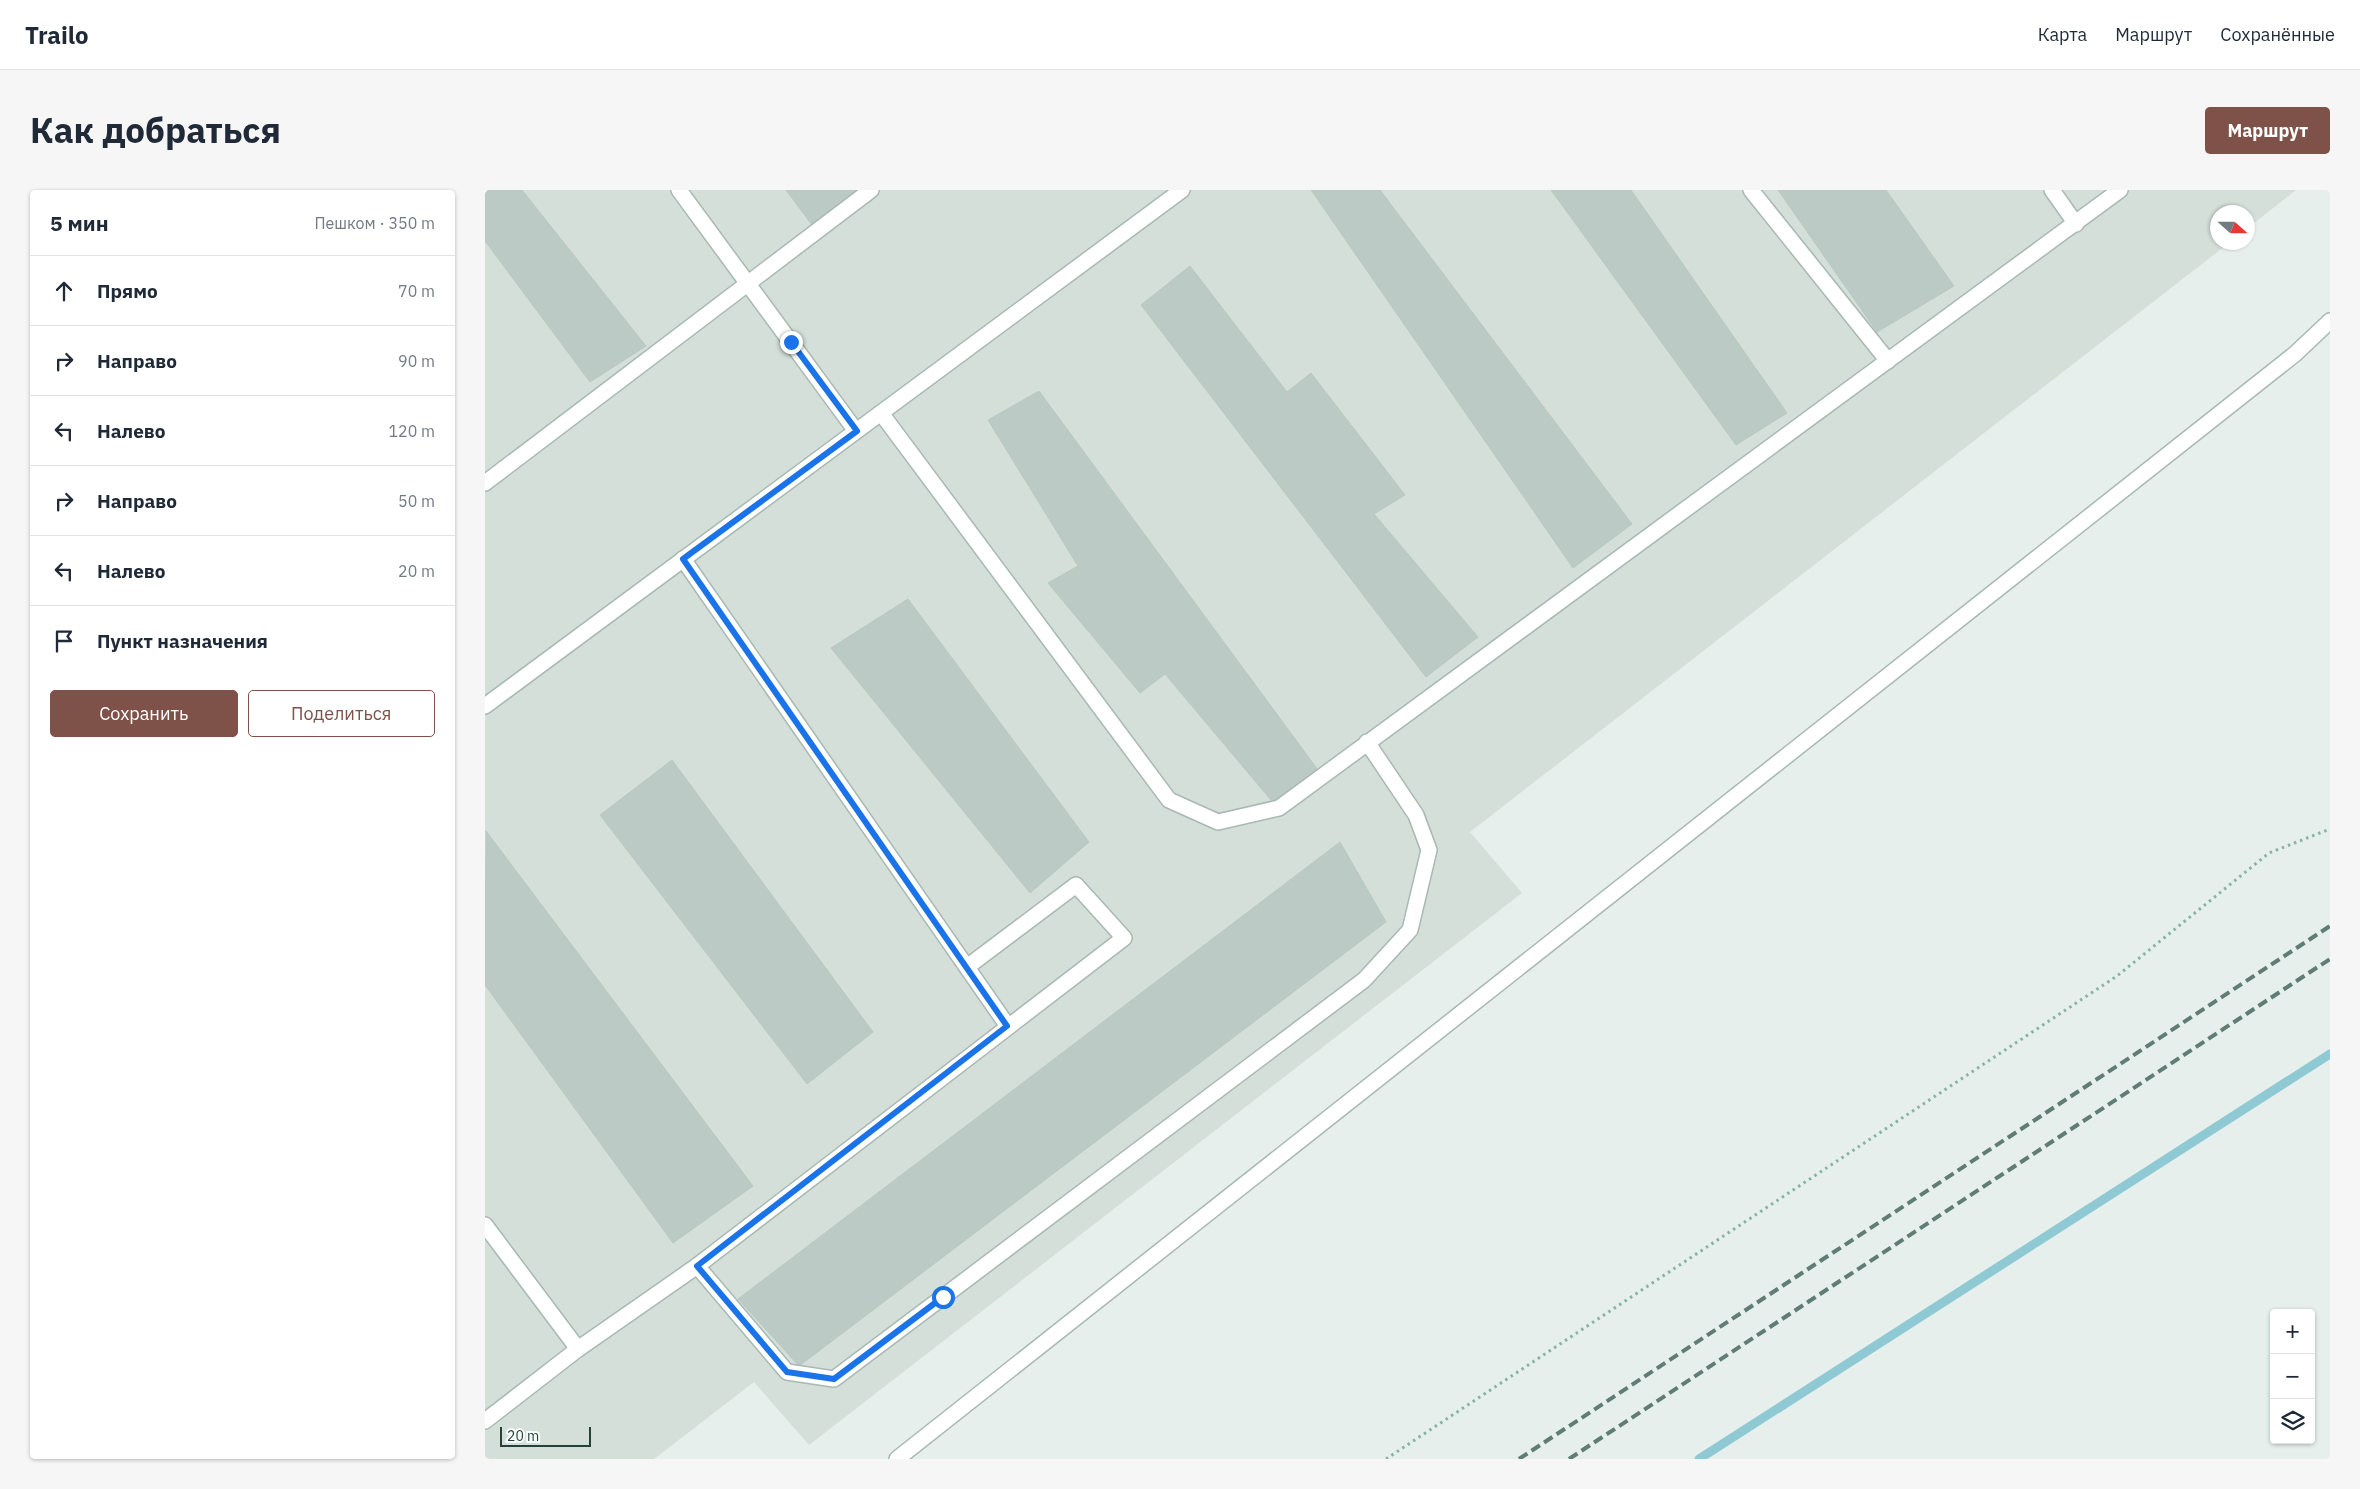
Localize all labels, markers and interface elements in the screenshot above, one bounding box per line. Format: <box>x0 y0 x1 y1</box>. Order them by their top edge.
text: Trailo <box>25 19 89 51</box>
text: Карта <box>2038 23 2087 46</box>
text: Маршрут <box>2115 23 2192 46</box>
text: Сохранённые <box>2220 23 2335 46</box>
text: Как добраться <box>30 107 281 153</box>
button: Маршрут <box>2205 107 2330 154</box>
north arrow <box>2210 205 2255 250</box>
text: 5 мин <box>50 209 109 237</box>
text: Пешком · 350 m <box>314 213 435 233</box>
icon: ahead <box>50 277 78 305</box>
text: Прямо <box>97 279 158 303</box>
text: 70 m <box>398 281 435 301</box>
route end <box>780 331 803 354</box>
icon: right <box>50 347 78 375</box>
text: Направо <box>97 349 177 373</box>
text: 90 m <box>398 351 435 371</box>
icon: left <box>50 417 78 445</box>
text: Налево <box>97 419 166 443</box>
text: 120 m <box>388 421 435 441</box>
icon: right <box>50 487 78 515</box>
text: Направо <box>97 489 177 513</box>
text: 50 m <box>398 491 435 511</box>
icon: left <box>50 557 78 585</box>
text: Налево <box>97 559 166 583</box>
text: 20 m <box>398 561 435 581</box>
icon: arrive <box>50 627 78 655</box>
text: Пункт назначения <box>97 629 268 653</box>
button: Сохранить <box>50 690 238 737</box>
button: Поделиться <box>248 690 435 737</box>
route start <box>932 1286 955 1309</box>
map controls <box>2270 1309 2315 1444</box>
button: + <box>2270 1309 2315 1354</box>
button: − <box>2270 1354 2315 1399</box>
button: layers <box>2270 1399 2315 1444</box>
scale bar <box>500 1424 591 1447</box>
text: 20 m <box>507 1427 539 1445</box>

